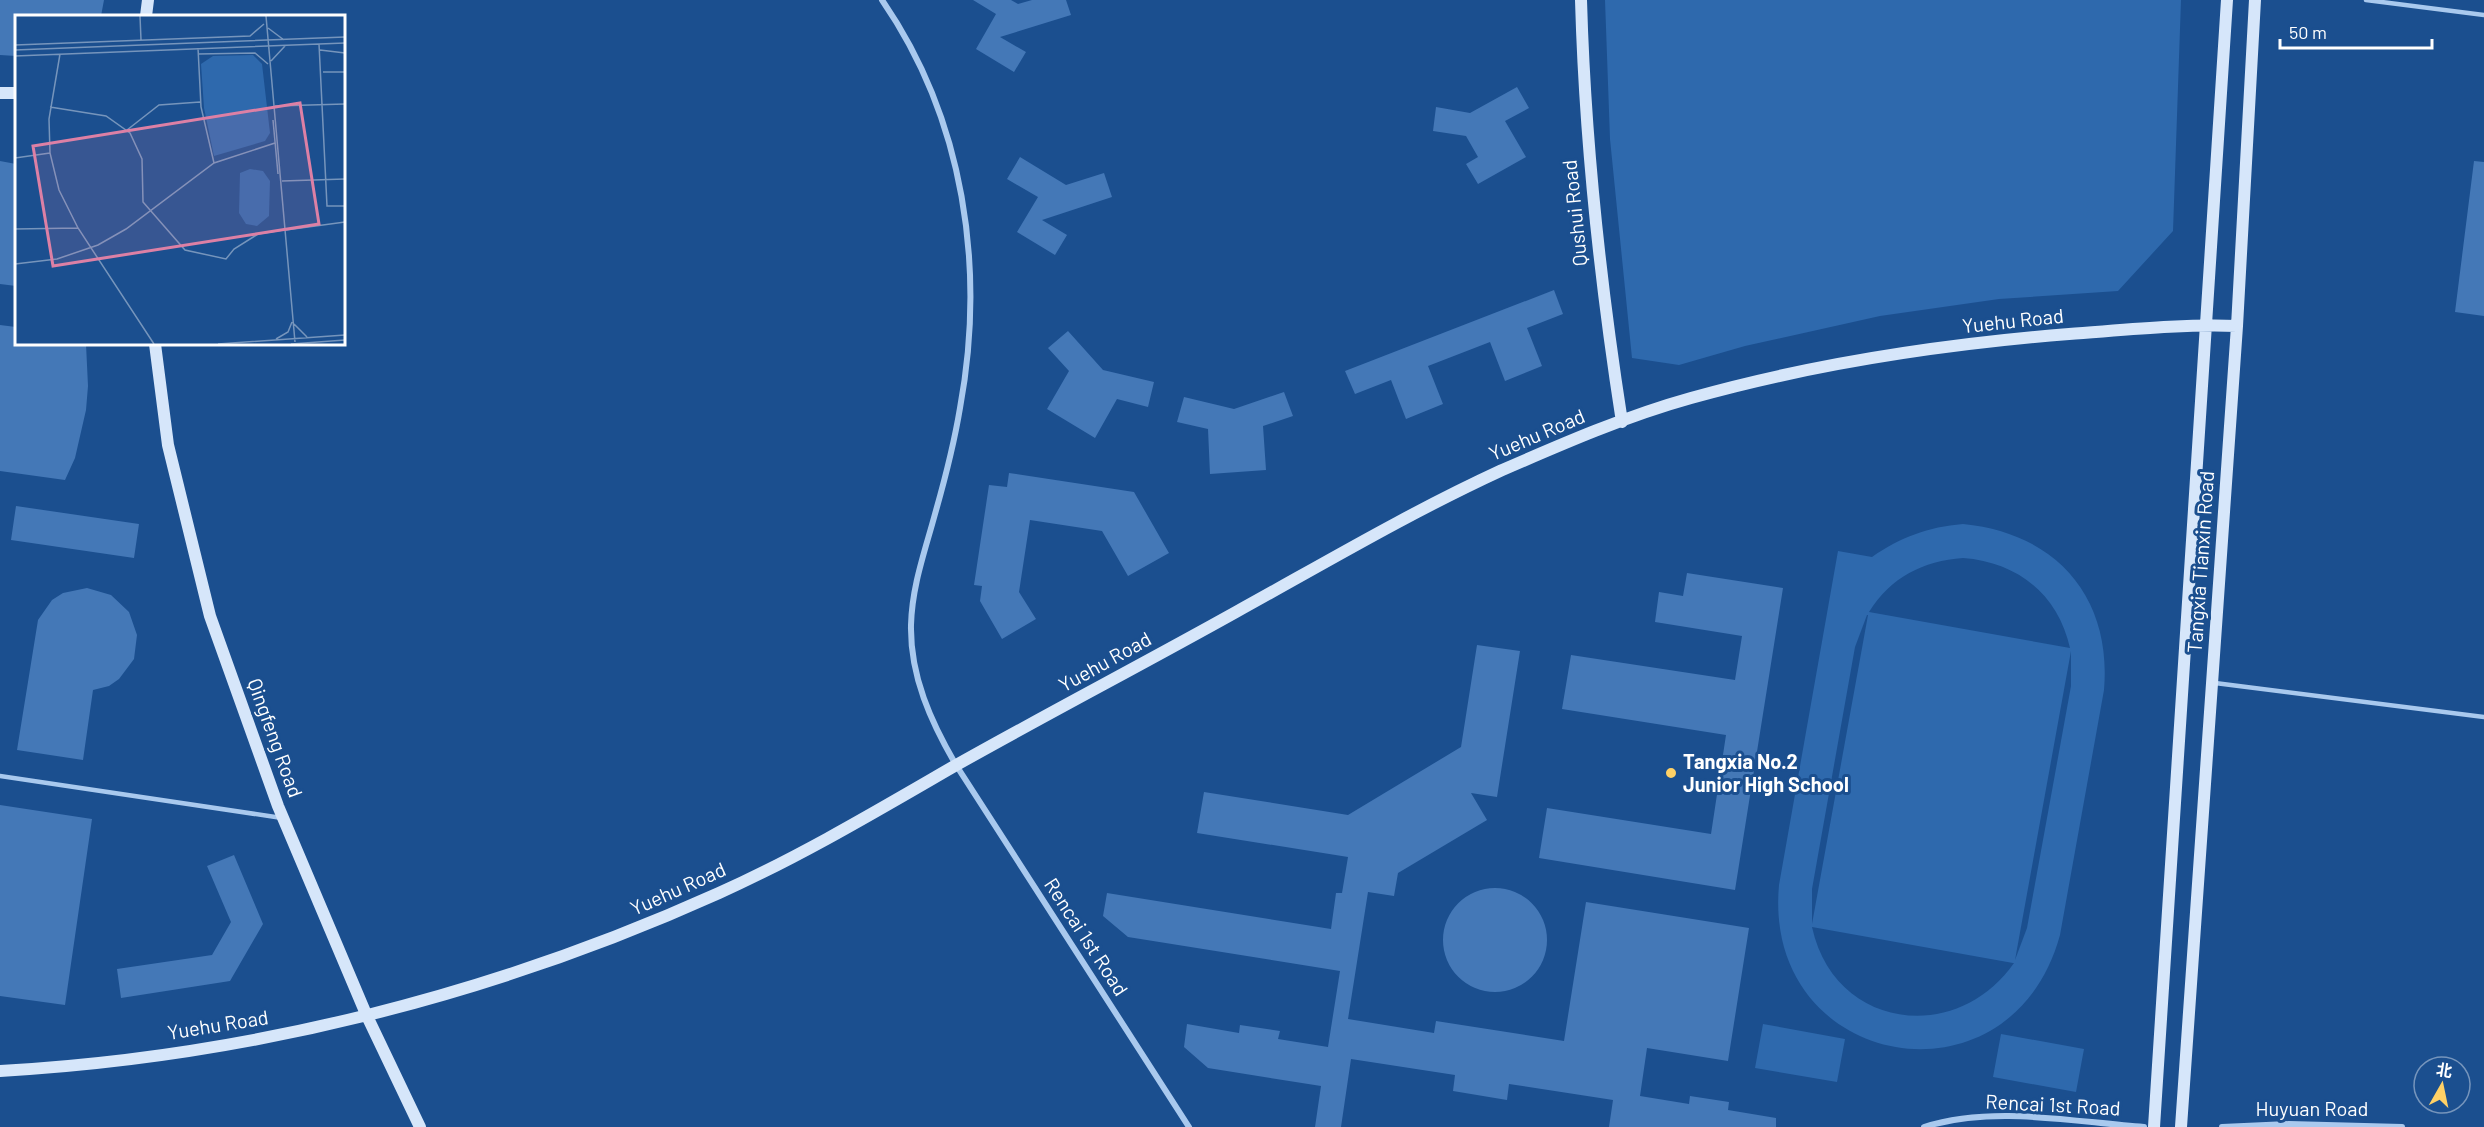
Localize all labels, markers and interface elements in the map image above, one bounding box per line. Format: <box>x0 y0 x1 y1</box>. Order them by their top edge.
scale bar <box>2280 12 2432 50</box>
inset map <box>15 15 345 345</box>
text: 50 m <box>2289 21 2327 43</box>
street label: Qushui Road <box>1556 159 1592 267</box>
street label: Yuehu Road <box>1961 303 2065 337</box>
street label: Yuehu Road <box>1485 403 1588 465</box>
street label: Tangxia Tianxin Road <box>2182 470 2218 654</box>
street label: Yuehu Road <box>1054 626 1155 696</box>
street label: Qingfeng Road <box>243 675 309 800</box>
place label: Tangxia No.2 Junior High School <box>1683 749 1849 796</box>
marker: Tangxia No.2 Junior High School <box>1664 766 1678 780</box>
street label: Yuehu Road <box>626 856 729 920</box>
street label: Rencai 1st Road <box>1040 873 1134 1000</box>
street label: Yuehu Road <box>166 1004 270 1044</box>
north arrow <box>2412 1055 2472 1115</box>
text: 北 <box>2435 1059 2454 1080</box>
street label: Rencai 1st Road <box>1985 1088 2121 1120</box>
street label: Huyuan Road <box>2256 1096 2368 1120</box>

